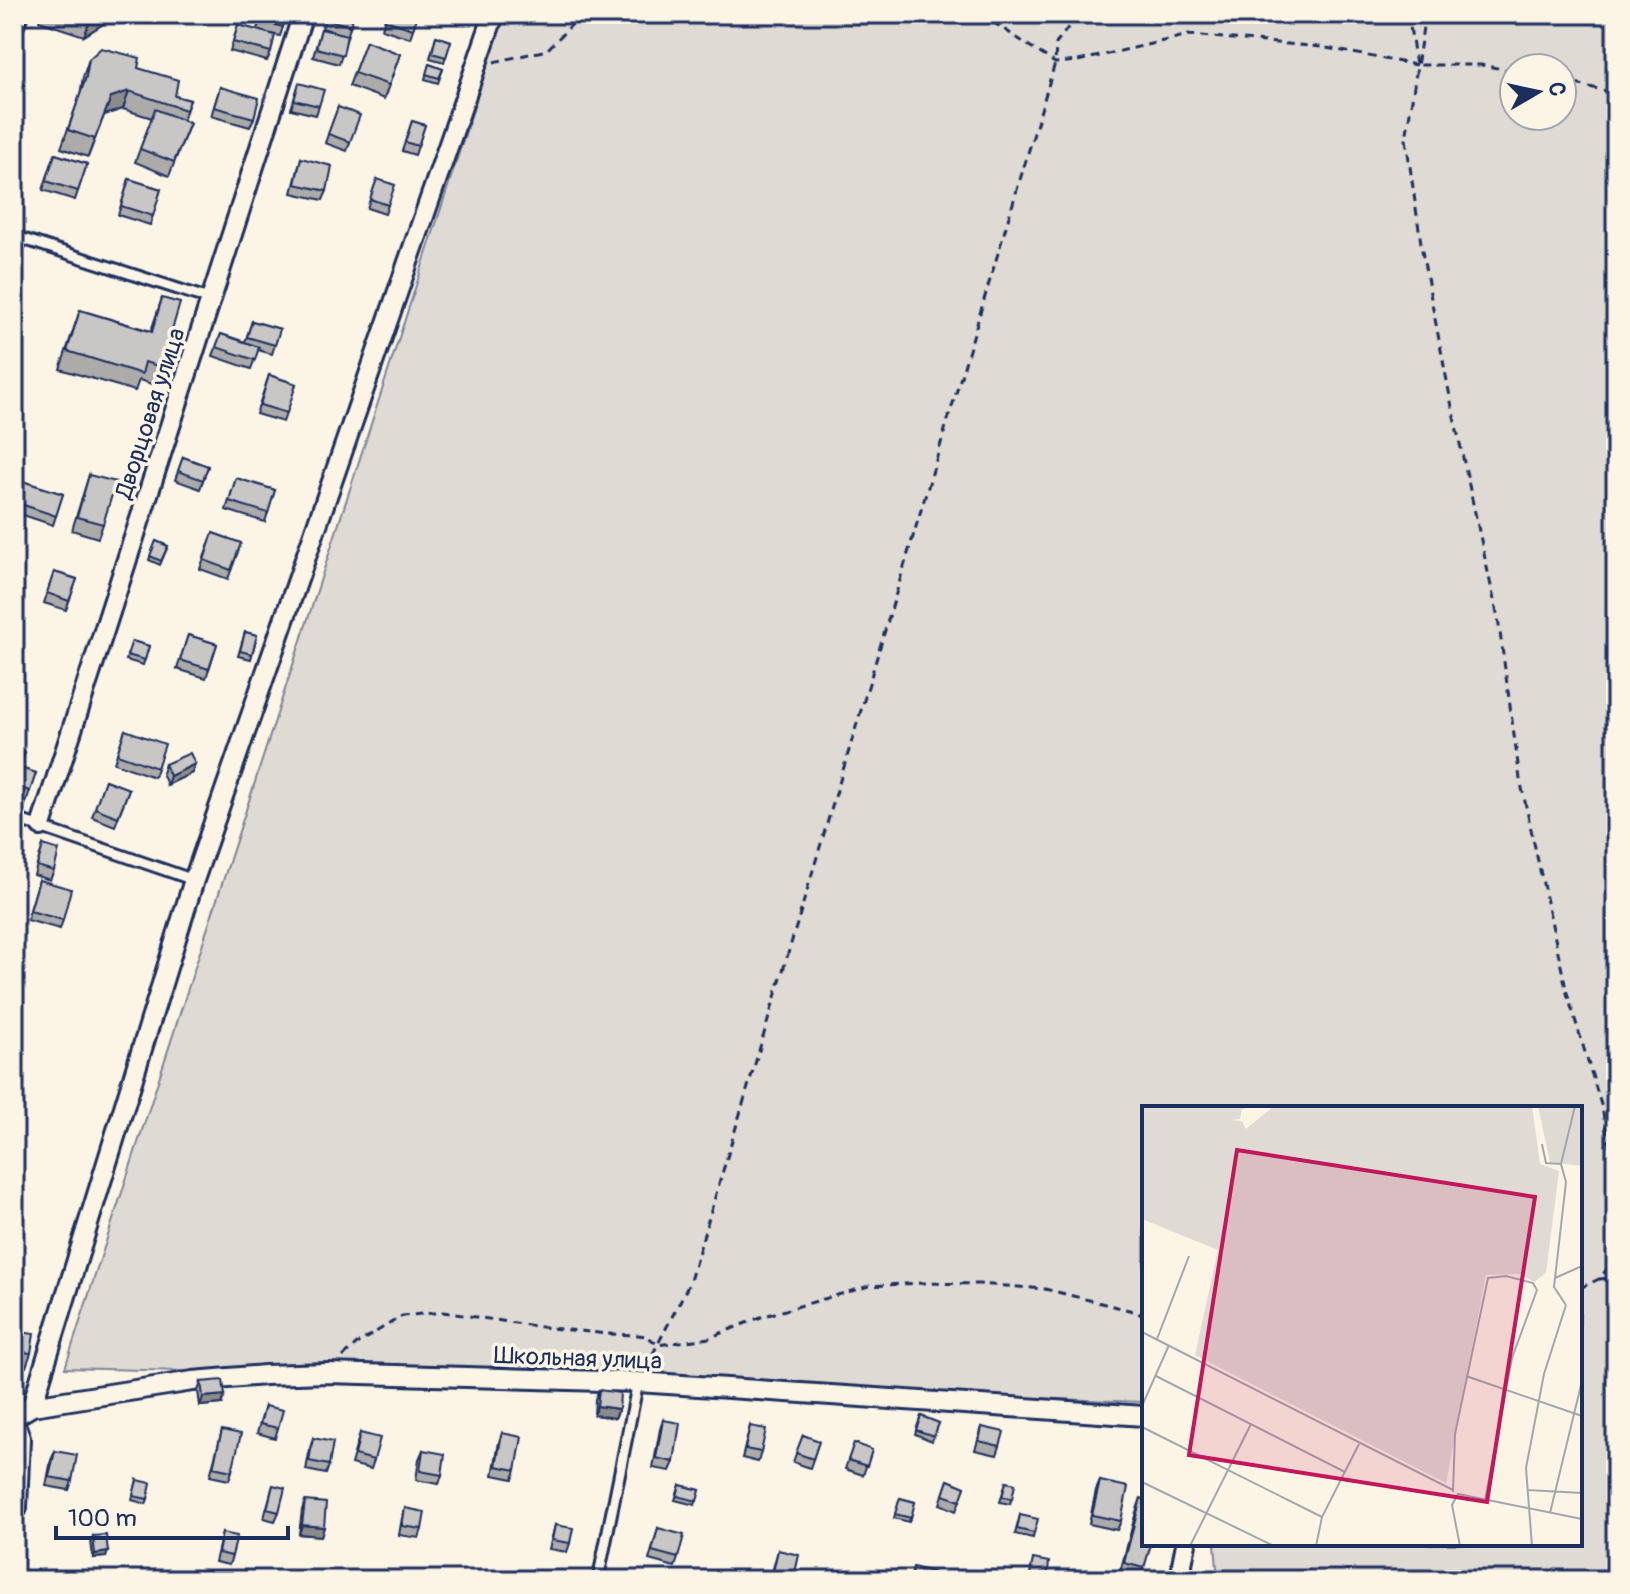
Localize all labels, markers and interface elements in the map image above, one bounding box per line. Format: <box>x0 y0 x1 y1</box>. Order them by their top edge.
north arrow <box>1498 52 1578 132</box>
text: С <box>1542 80 1572 98</box>
street label: Дворцовая улица <box>109 324 192 503</box>
inset map <box>1142 1106 1582 1546</box>
street label: Школьная улица <box>494 1341 662 1376</box>
scale bar <box>56 1490 288 1540</box>
text: 100 m <box>68 1504 137 1533</box>

